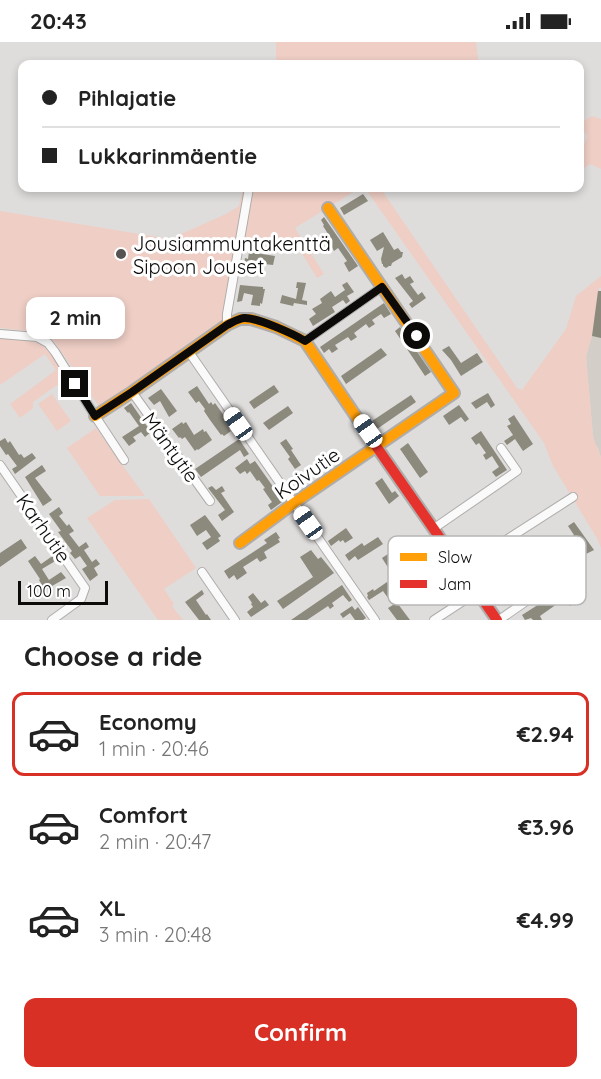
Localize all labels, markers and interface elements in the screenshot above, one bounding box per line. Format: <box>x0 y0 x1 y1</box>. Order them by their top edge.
text: 20:43 <box>30 7 87 35</box>
text: Pihlajatie <box>78 84 176 112</box>
text: Lukkarinmäentie <box>78 142 257 170</box>
place label: Jousiammuntakenttä Sipoon Jouset <box>133 231 331 279</box>
marker: Jousiammuntakenttä Sipoon Jouset <box>114 247 128 261</box>
callout: 2 min <box>26 297 124 339</box>
text: 2 min <box>49 305 102 330</box>
route start <box>403 322 430 349</box>
route end <box>61 370 88 397</box>
car <box>220 404 256 444</box>
street label: Mäntytie <box>137 407 205 487</box>
car <box>350 411 386 451</box>
street label: Koivutie <box>270 442 344 504</box>
street label: Karhutie <box>11 489 77 567</box>
car <box>290 503 326 543</box>
legend <box>388 536 586 605</box>
text: Slow <box>438 547 472 567</box>
text: Jam <box>438 574 471 594</box>
scale bar <box>18 578 108 606</box>
text: 100 m <box>27 581 71 601</box>
text: Choose a ride <box>24 639 202 673</box>
icon: car <box>27 707 81 761</box>
text: Economy <box>99 708 197 736</box>
text: €2.94 <box>517 720 574 748</box>
text: 1 min · 20:46 <box>99 736 209 761</box>
icon: car <box>27 800 81 854</box>
text: Comfort <box>99 801 188 829</box>
text: €3.96 <box>518 813 574 841</box>
text: 2 min · 20:47 <box>99 829 211 854</box>
icon: car <box>27 893 81 947</box>
text: XL <box>99 894 126 922</box>
text: €4.99 <box>517 906 574 934</box>
text: 3 min · 20:48 <box>99 922 212 947</box>
button: Confirm <box>24 998 577 1067</box>

